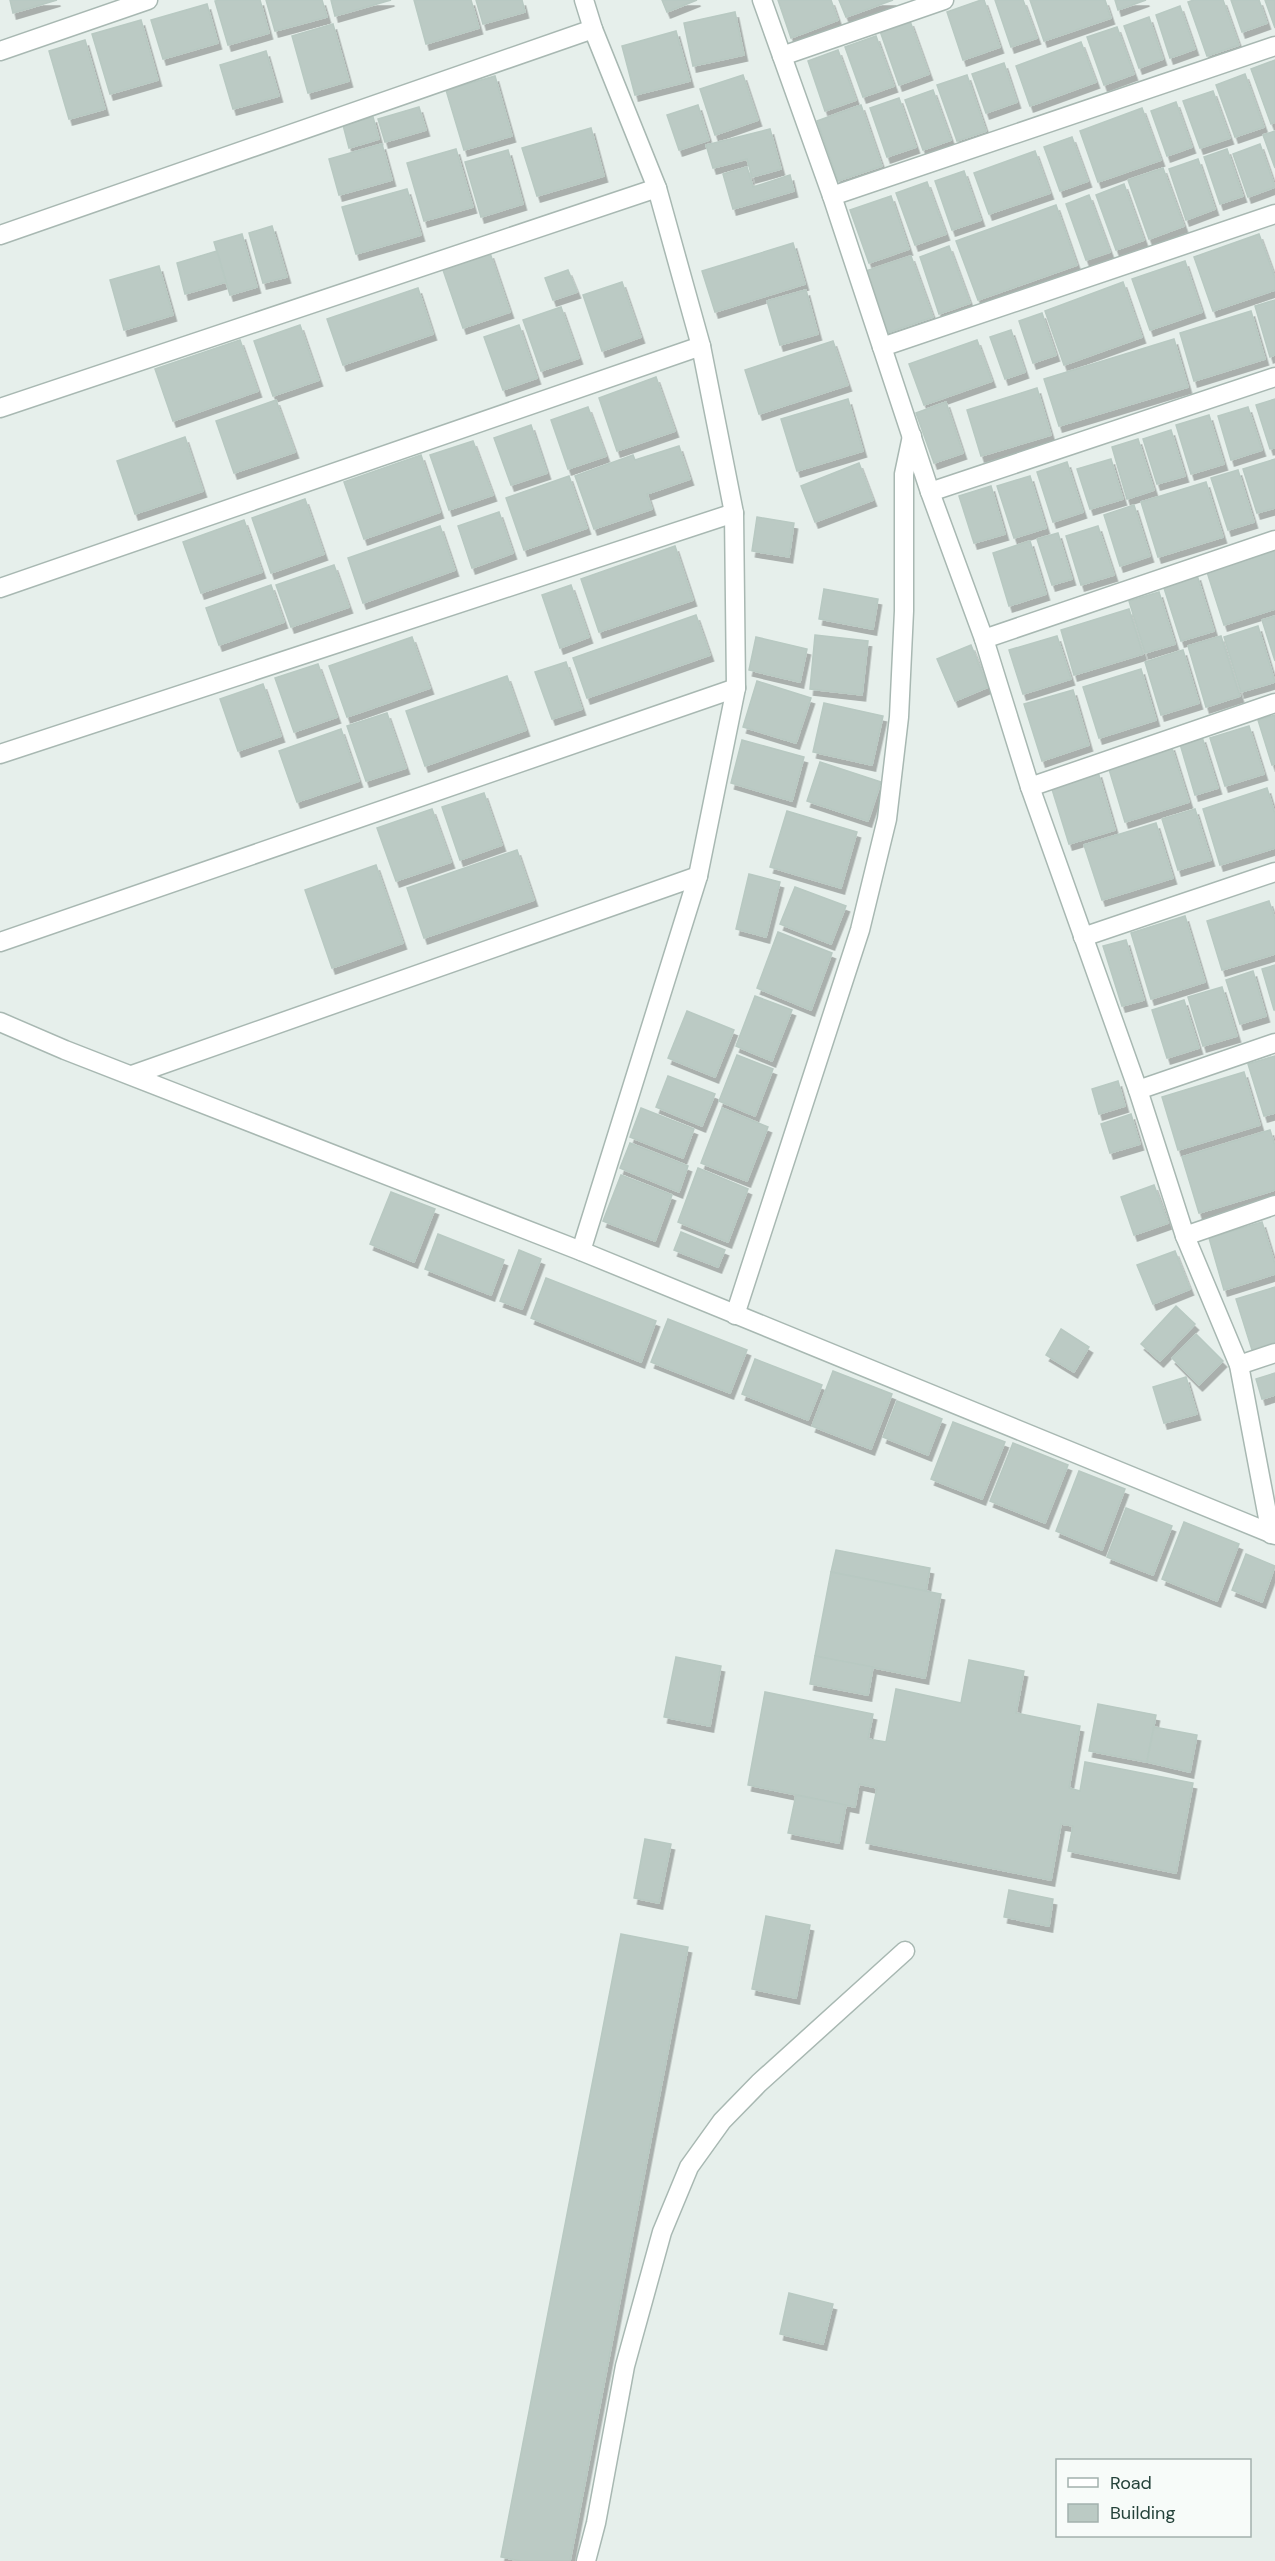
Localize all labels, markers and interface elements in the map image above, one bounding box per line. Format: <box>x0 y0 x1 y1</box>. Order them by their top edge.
legend <box>1056 2459 1251 2537</box>
text: Road <box>1110 2471 1152 2495</box>
text: Building <box>1110 2501 1175 2525</box>

